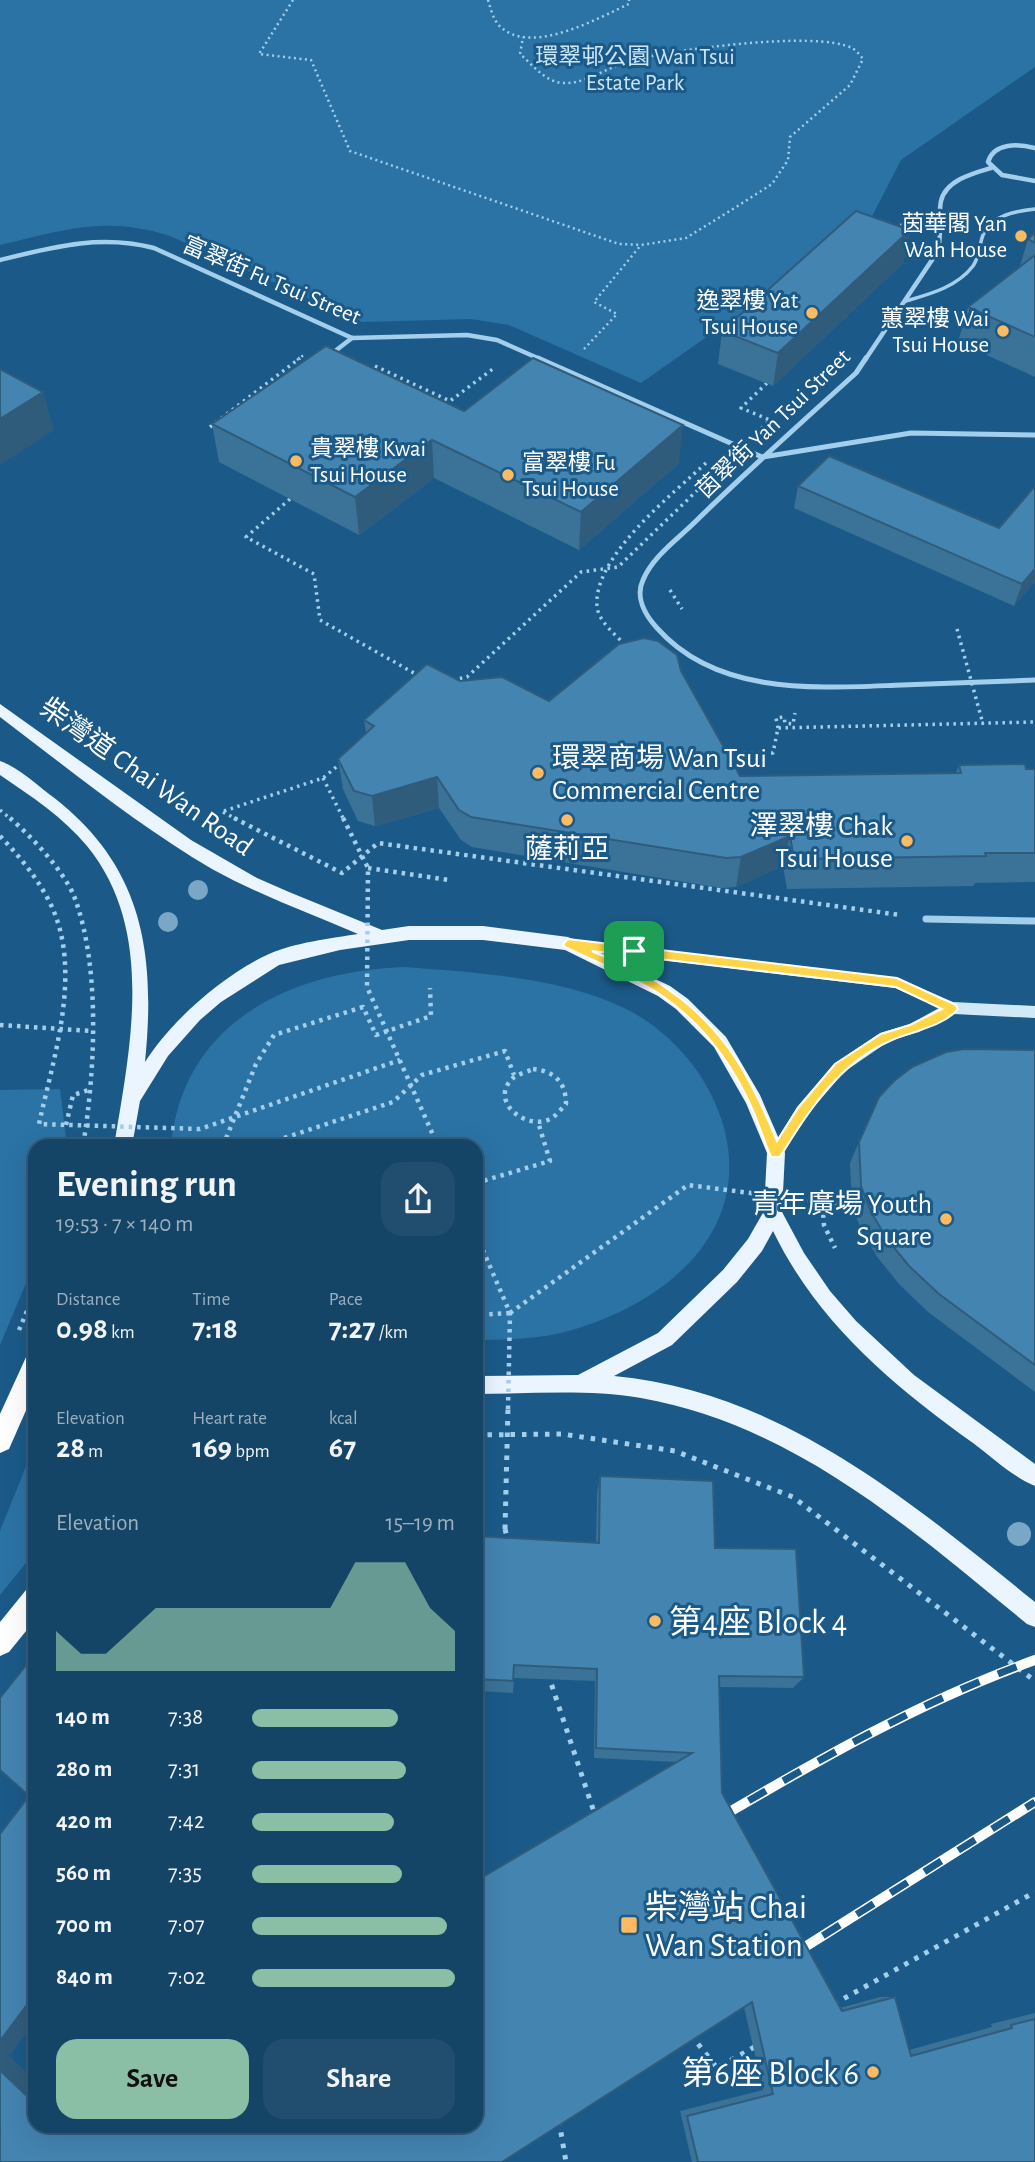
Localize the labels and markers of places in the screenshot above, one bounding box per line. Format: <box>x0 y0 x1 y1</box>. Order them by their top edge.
place label: 茵華閣 Yan Wah House <box>901 211 1007 262</box>
marker: 茵華閣 Yan Wah House <box>1013 228 1029 244</box>
place label: 逸翠樓 Yat Tsui House <box>697 288 799 339</box>
marker: 逸翠樓 Yat Tsui House <box>804 305 820 321</box>
place label: 蕙翠樓 Wai Tsui House <box>881 306 989 357</box>
marker: 蕙翠樓 Wai Tsui House <box>995 323 1011 339</box>
place label: 貴翠樓 Kwai Tsui House <box>310 436 426 487</box>
place label: 富翠樓 Fu Tsui House <box>522 450 619 501</box>
marker: 貴翠樓 Kwai Tsui House <box>288 453 304 469</box>
marker: 富翠樓 Fu Tsui House <box>500 467 516 483</box>
place label: 環翠商場 Wan Tsui Commercial Centre <box>552 743 767 805</box>
marker: 環翠商場 Wan Tsui Commercial Centre <box>530 765 546 781</box>
place label: 澤翠樓 Chak Tsui House <box>750 811 893 873</box>
marker: 薩莉亞 <box>559 812 575 828</box>
marker: 澤翠樓 Chak Tsui House <box>899 833 915 849</box>
place label: 薩莉亞 <box>525 834 609 864</box>
pin <box>604 921 664 981</box>
place label: 青年廣場 Youth Square <box>751 1189 932 1251</box>
marker: 青年廣場 Youth Square <box>938 1211 954 1227</box>
place label: 第4座 Block 4 <box>669 1605 847 1640</box>
marker: 第4座 Block 4 <box>647 1613 663 1629</box>
place label: 柴灣站 Chai Wan Station <box>645 1890 807 1963</box>
marker: 柴灣站 Chai Wan Station <box>619 1915 639 1935</box>
place label: 第6座 Block 6 <box>681 2056 859 2091</box>
marker: 第6座 Block 6 <box>865 2064 881 2080</box>

